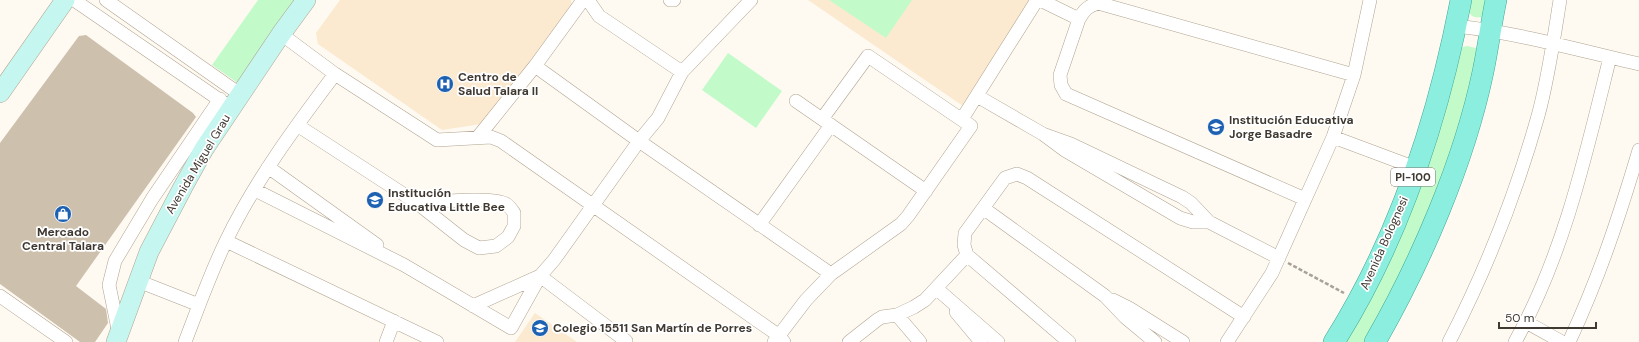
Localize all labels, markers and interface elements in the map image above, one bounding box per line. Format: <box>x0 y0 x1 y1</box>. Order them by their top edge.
place label: Centro de Salud Talara II <box>458 69 538 99</box>
hospital icon: Centro de Salud Talara II <box>435 74 455 94</box>
street label: Avenida Miguel Grau <box>162 111 234 217</box>
place label: Institución Educativa Jorge Basadre <box>1229 112 1354 142</box>
school or university icon: Institución Educativa Jorge Basadre <box>1206 117 1226 137</box>
road number: PI-100 <box>1391 168 1435 186</box>
place label: Institución Educativa Little Bee <box>388 185 505 215</box>
school or university icon: Institución Educativa Little Bee <box>365 190 385 210</box>
street label: Avenida Bolognesi <box>1356 194 1412 292</box>
shop icon: Mercado Central Talara <box>53 204 73 224</box>
place label: Mercado Central Talara <box>22 224 104 254</box>
scale bar <box>1499 304 1596 330</box>
text: 50 m <box>1505 310 1534 326</box>
school or university icon: Colegio 15511 San Martín de Porres <box>530 318 550 338</box>
place label: Colegio 15511 San Martín de Porres <box>553 320 752 336</box>

